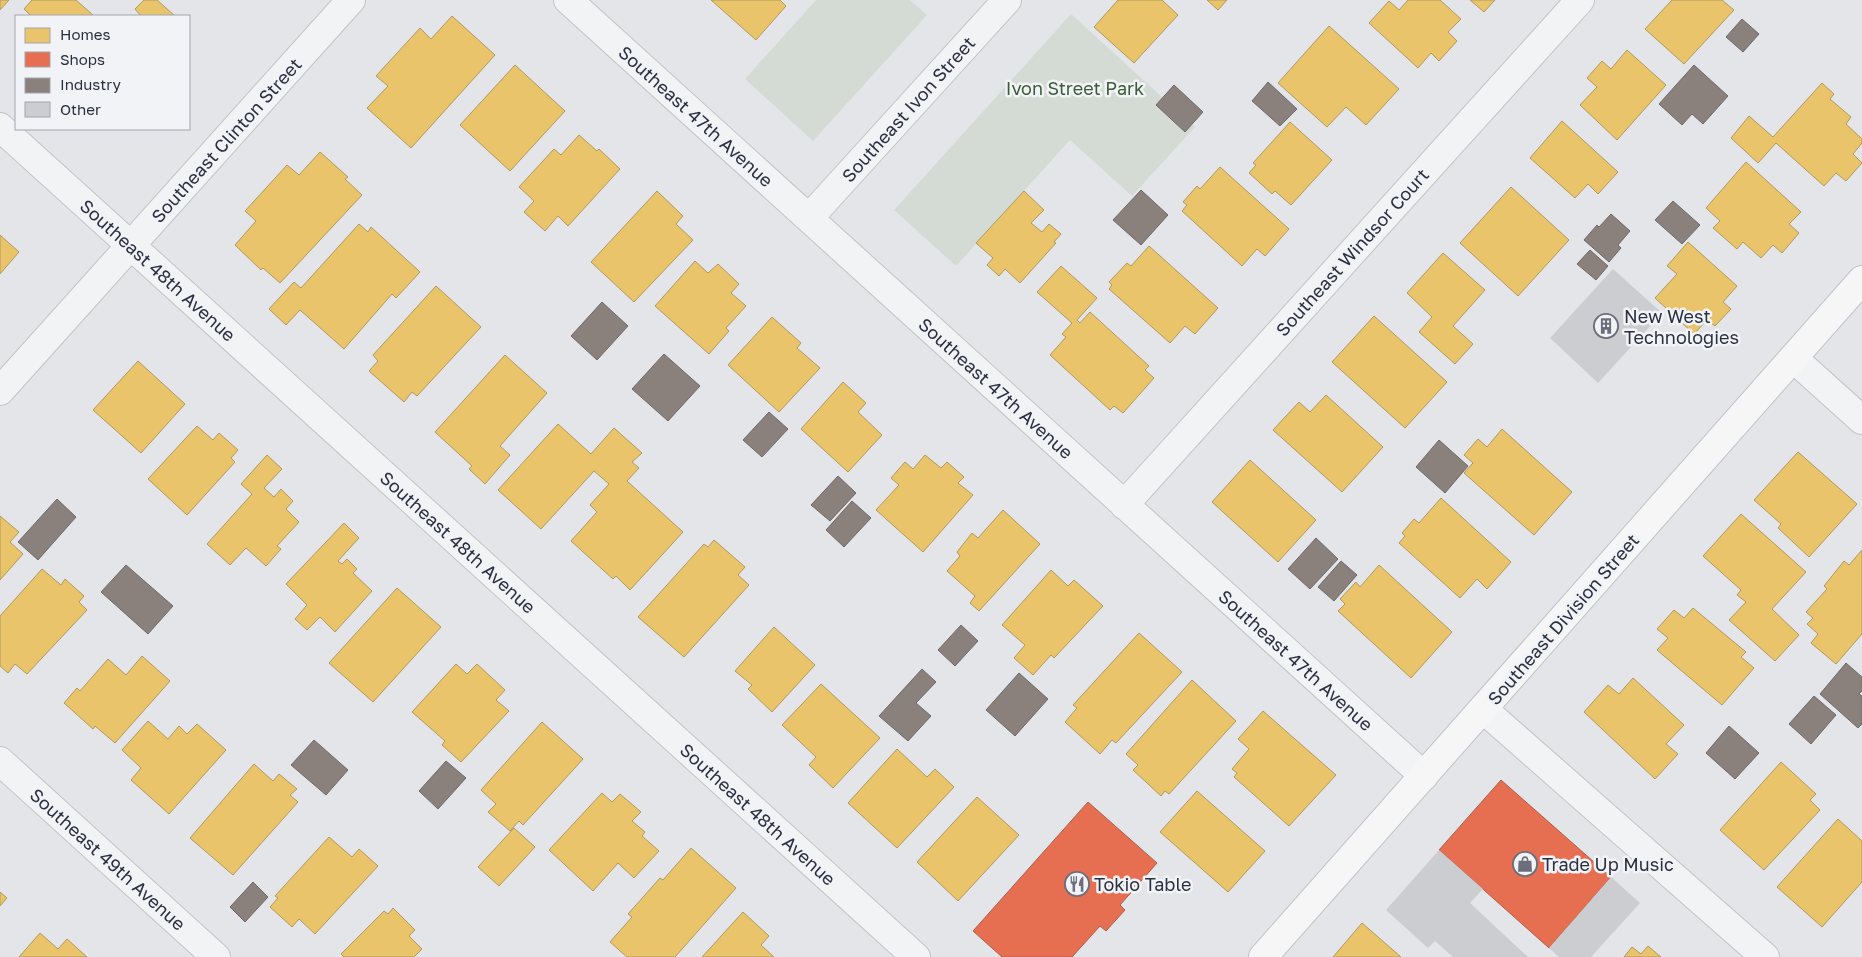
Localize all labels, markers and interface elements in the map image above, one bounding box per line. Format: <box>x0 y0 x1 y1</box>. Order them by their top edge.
legend <box>15 15 190 130</box>
text: Homes <box>60 25 110 43</box>
street label: Southeast Ivon Street <box>837 32 979 186</box>
street label: Southeast 47th Avenue <box>614 41 778 191</box>
text: Shops <box>60 50 105 68</box>
street label: Southeast Clinton Street <box>146 53 306 227</box>
text: Industry <box>60 75 121 93</box>
park label: Ivon Street Park <box>1006 77 1144 99</box>
text: Other <box>60 100 101 118</box>
street label: Southeast Windsor Court <box>1271 164 1433 340</box>
street label: Southeast 48th Avenue <box>76 194 240 346</box>
place label: New West Technologies <box>1624 305 1739 348</box>
street label: Southeast 47th Avenue <box>914 313 1078 463</box>
building icon: New West Technologies <box>1593 313 1619 339</box>
street label: Southeast 48th Avenue <box>376 466 540 618</box>
street label: Southeast Division Street <box>1483 529 1643 709</box>
street label: Southeast 47th Avenue <box>1214 585 1378 735</box>
street label: Southeast 48th Avenue <box>676 738 840 890</box>
street label: Southeast 49th Avenue <box>26 783 190 935</box>
shop icon: Trade Up Music <box>1512 851 1538 877</box>
place label: Trade Up Music <box>1542 853 1674 875</box>
restaurant icon: Tokio Table <box>1064 871 1090 897</box>
place label: Tokio Table <box>1094 873 1191 895</box>

